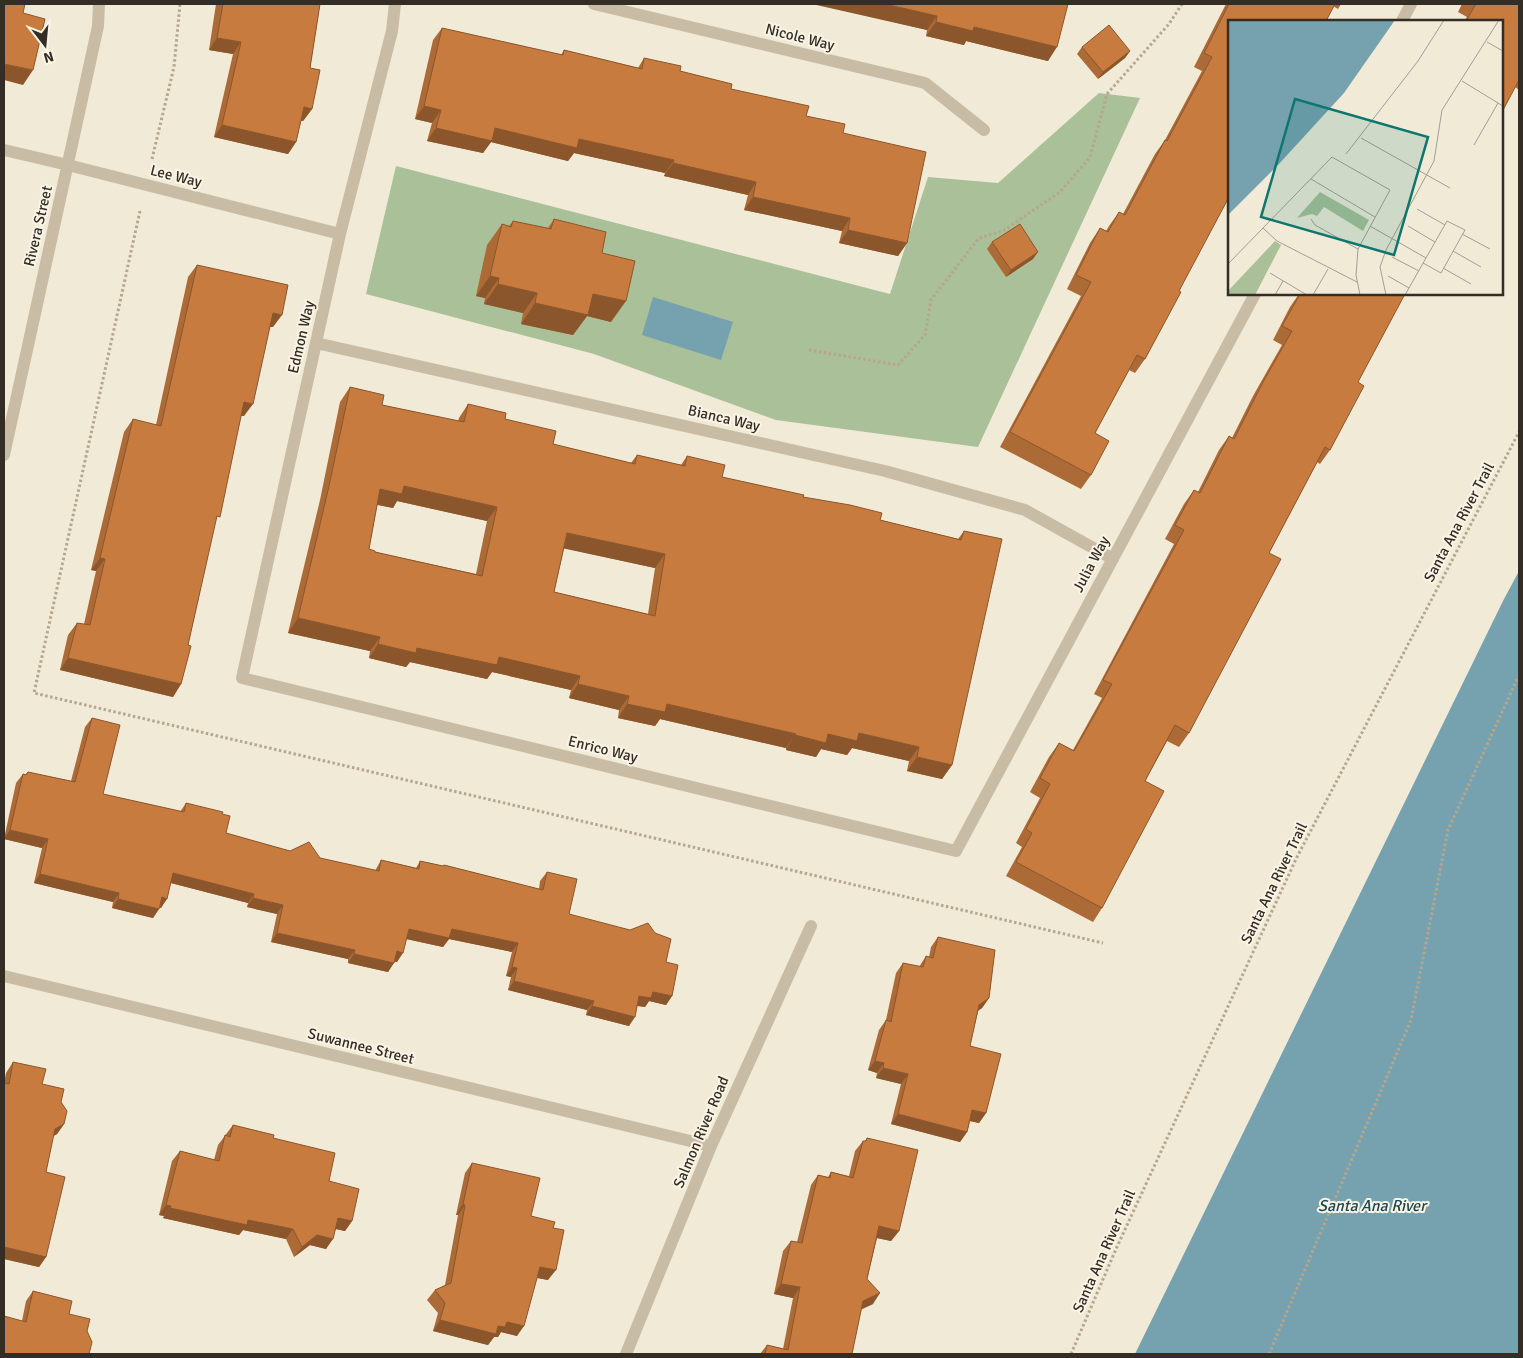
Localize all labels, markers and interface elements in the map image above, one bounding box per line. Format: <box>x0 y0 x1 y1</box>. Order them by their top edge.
north arrow <box>20 20 70 70</box>
street label: Nicole Way <box>764 20 836 54</box>
inset map <box>1228 20 1503 295</box>
text: N <box>41 48 55 67</box>
street label: Lee Way <box>148 161 204 191</box>
street label: Rivera Street <box>20 184 56 268</box>
street label: Edmon Way <box>284 299 318 375</box>
street label: Bianca Way <box>686 401 762 435</box>
street label: Santa Ana River Trail <box>1420 459 1498 585</box>
street label: Julia Way <box>1069 533 1113 595</box>
street label: Enrico Way <box>566 732 640 766</box>
street label: Santa Ana River Trail <box>1237 819 1311 947</box>
street label: Suwannee Street <box>306 1024 416 1068</box>
street label: Salmon River Road <box>669 1073 733 1191</box>
street label: Santa Ana River Trail <box>1069 1187 1139 1315</box>
water label: Santa Ana River <box>1318 1196 1428 1216</box>

